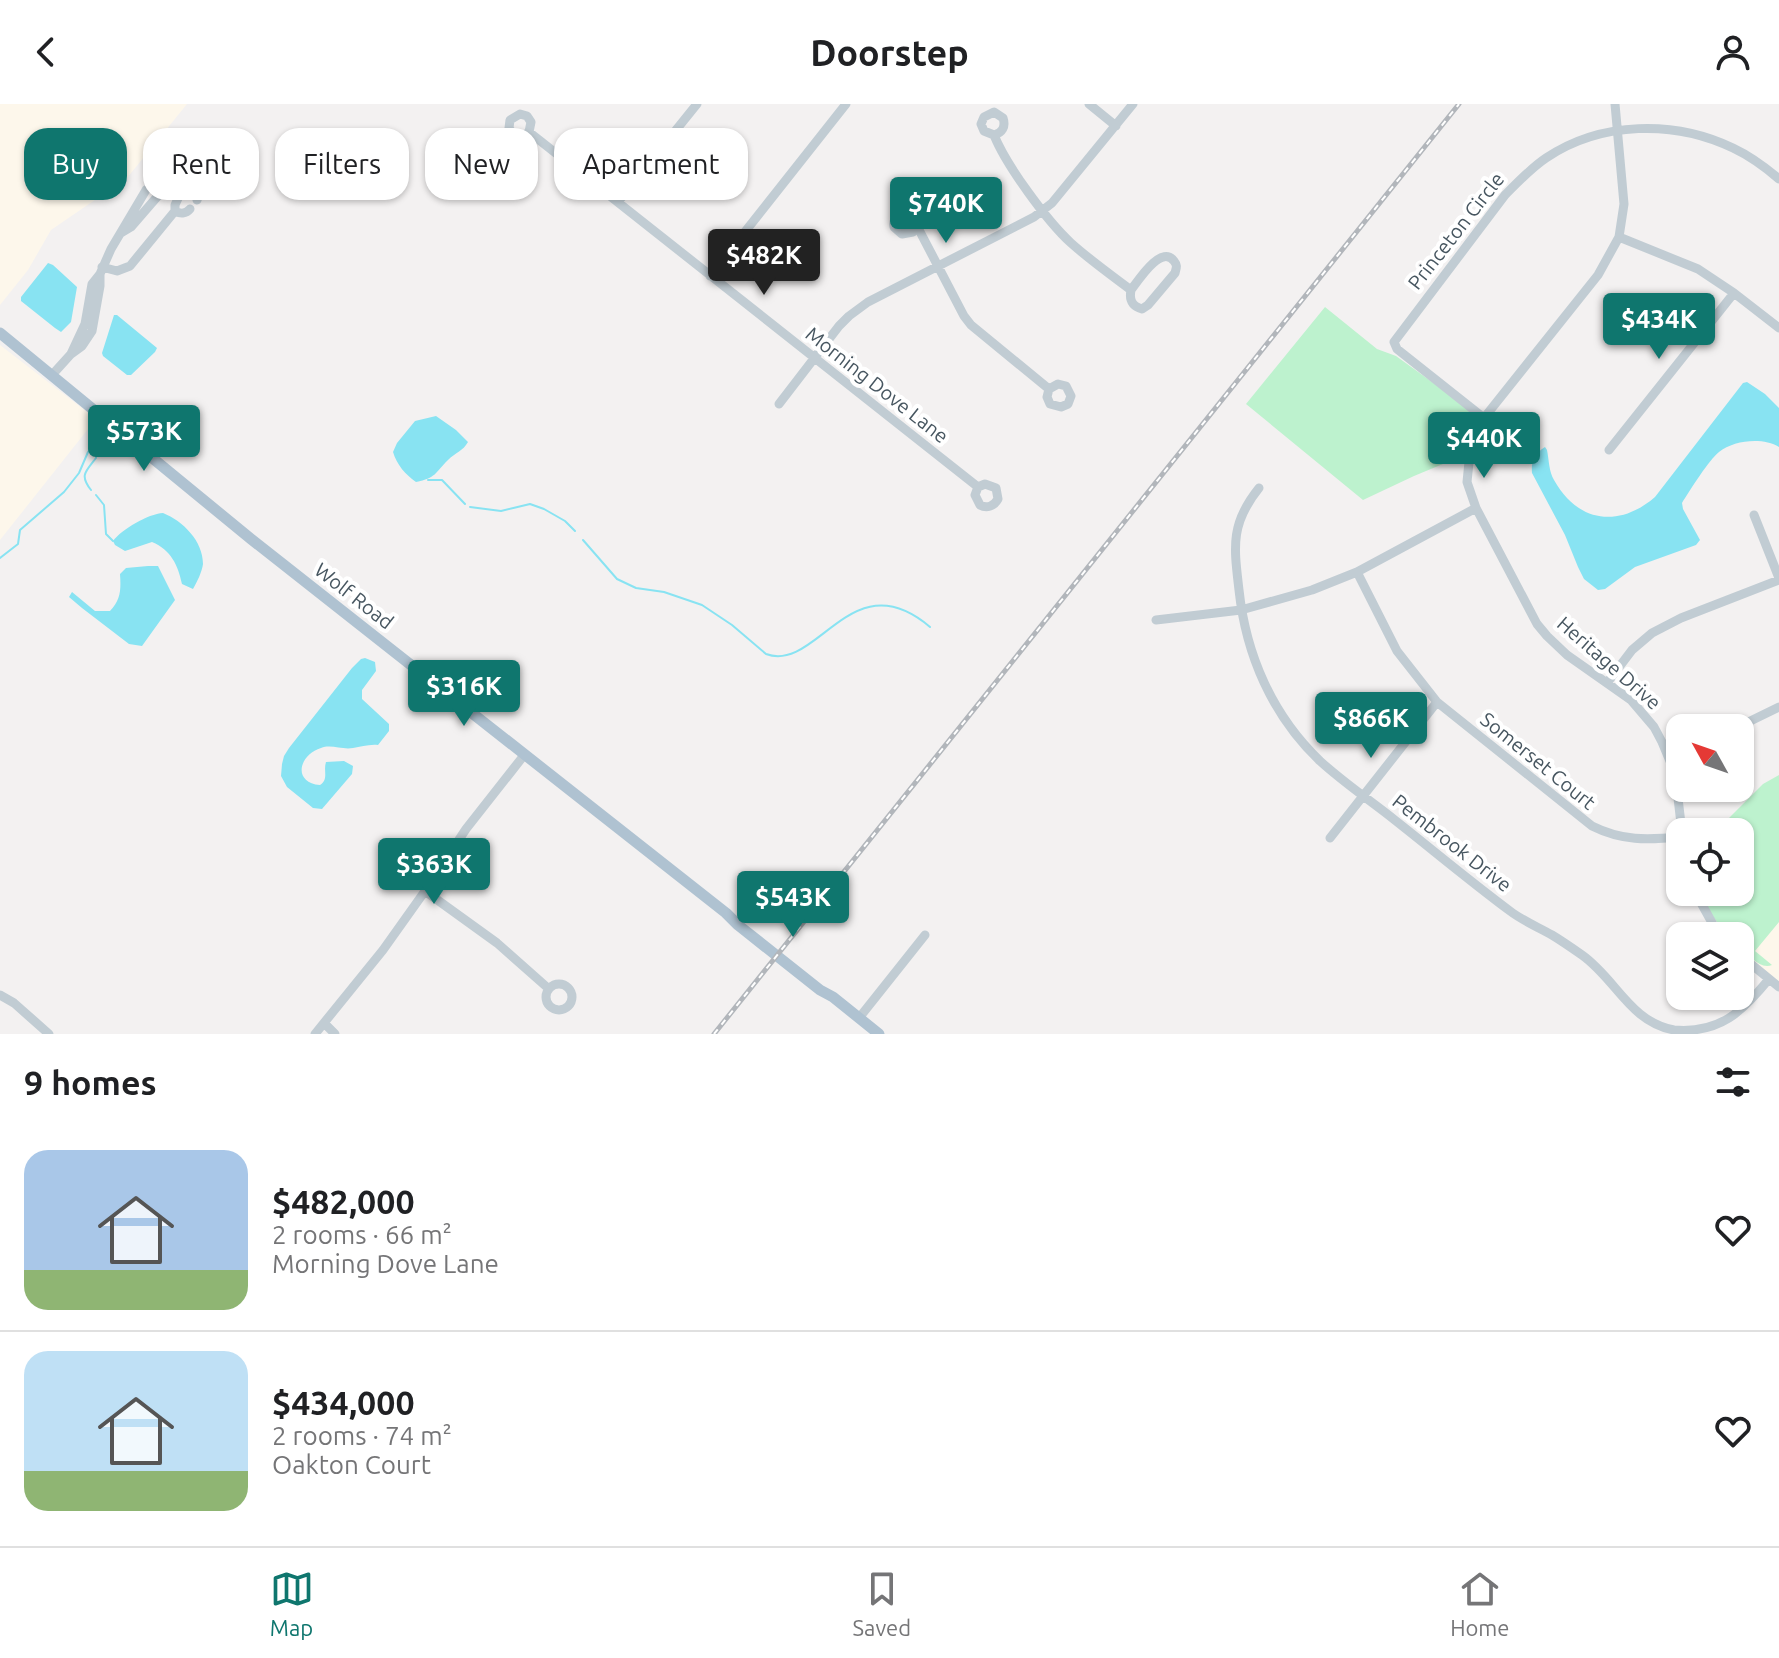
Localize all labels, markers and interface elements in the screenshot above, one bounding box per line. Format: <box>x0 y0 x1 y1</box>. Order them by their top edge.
icon: back <box>24 30 68 74</box>
icon: person <box>1711 30 1755 74</box>
text: Doorstep <box>810 32 969 73</box>
chip: Buy <box>24 128 127 200</box>
chip: Rent <box>143 128 259 200</box>
chip: Filters <box>275 128 409 200</box>
chip: New <box>425 128 538 200</box>
chip: Apartment <box>554 128 748 200</box>
street label: Princeton Circle <box>1403 168 1508 294</box>
pin: $740K <box>890 177 1002 245</box>
text: $740K <box>908 188 984 217</box>
pin: $482K <box>708 229 820 297</box>
text: $482K <box>726 240 802 269</box>
pin: $434K <box>1603 293 1715 361</box>
text: $434K <box>1621 304 1697 333</box>
street label: Morning Dove Lane <box>801 322 953 447</box>
pin: $573K <box>88 405 200 473</box>
pin: $440K <box>1428 412 1540 480</box>
text: $573K <box>106 416 182 445</box>
text: $440K <box>1446 423 1522 452</box>
street label: Wolf Road <box>310 558 398 633</box>
street label: Heritage Drive <box>1553 611 1666 714</box>
pin: $316K <box>408 660 520 728</box>
text: $316K <box>426 671 502 700</box>
pin: $866K <box>1315 692 1427 760</box>
text: $866K <box>1333 703 1409 732</box>
street label: Somerset Court <box>1476 707 1600 814</box>
north arrow <box>1666 714 1754 802</box>
map controls <box>1666 714 1754 1010</box>
street label: Pembrook Drive <box>1388 789 1516 896</box>
button: locate <box>1666 818 1754 906</box>
pin: $363K <box>378 838 490 906</box>
text: $363K <box>396 849 472 878</box>
pin: $543K <box>737 871 849 939</box>
text: $543K <box>755 882 831 911</box>
button: layers <box>1666 922 1754 1010</box>
icon: filters <box>1711 1060 1755 1104</box>
text: 9 homes <box>24 1063 157 1101</box>
icon: home <box>88 1182 184 1278</box>
text: $482,000 <box>272 1182 415 1220</box>
icon: heart <box>1711 1208 1755 1252</box>
text: 2 rooms · 66 m² <box>272 1220 452 1249</box>
text: Morning Dove Lane <box>272 1249 499 1278</box>
icon: home <box>88 1383 184 1479</box>
text: $434,000 <box>272 1383 415 1421</box>
icon: heart <box>1711 1409 1755 1453</box>
text: 2 rooms · 74 m² <box>272 1421 452 1450</box>
text: Oakton Court <box>272 1450 431 1479</box>
tab: Map <box>270 1567 314 1640</box>
tab: Saved <box>853 1567 911 1640</box>
tab: Home <box>1450 1567 1509 1640</box>

